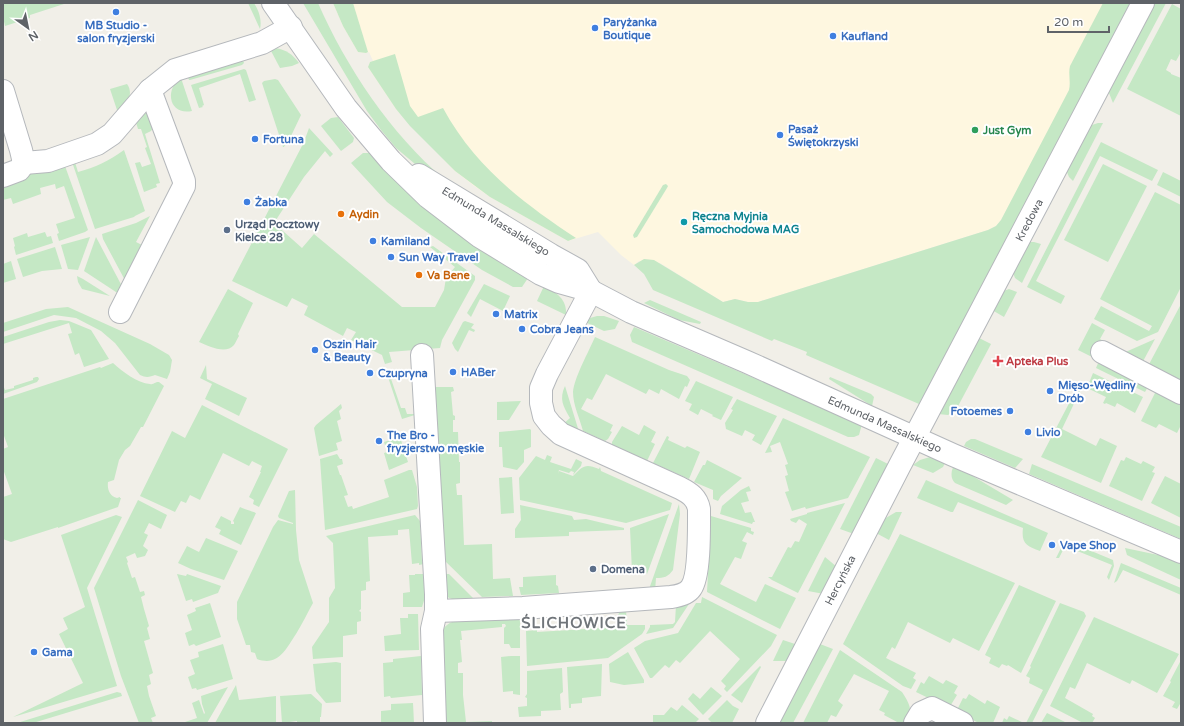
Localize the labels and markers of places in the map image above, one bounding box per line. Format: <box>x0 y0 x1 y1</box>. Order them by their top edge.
marker: MB Studio - salon fryzjerski <box>111 7 121 17</box>
place label: Paryżanka Boutique <box>603 16 657 43</box>
place label: MB Studio - salon fryzjerski <box>77 19 155 46</box>
marker: Paryżanka Boutique <box>590 23 600 33</box>
place label: Kaufland <box>841 30 888 43</box>
marker: Kaufland <box>828 31 838 41</box>
place label: Pasaż Świętokrzyski <box>788 123 859 150</box>
place label: Just Gym <box>982 124 1031 138</box>
marker: Just Gym <box>970 125 980 135</box>
marker: Pasaż Świętokrzyski <box>775 130 785 140</box>
place label: Fortuna <box>263 133 304 146</box>
marker: Fortuna <box>250 134 260 144</box>
place label: Żabka <box>255 195 287 209</box>
marker: Żabka <box>242 197 252 207</box>
place label: Aydin <box>349 208 379 222</box>
marker: Aydin <box>336 209 346 219</box>
place label: Ręczna Myjnia Samochodowa MAG <box>692 210 799 236</box>
marker: Ręczna Myjnia Samochodowa MAG <box>679 217 689 227</box>
place label: Urząd Pocztowy Kielce 28 <box>235 218 319 244</box>
marker: Urząd Pocztowy Kielce 28 <box>222 225 232 235</box>
place label: Kamiland <box>381 235 430 248</box>
marker: Kamiland <box>368 236 378 246</box>
place label: Sun Way Travel <box>399 251 479 265</box>
marker: Sun Way Travel <box>386 252 396 262</box>
place label: Va Bene <box>427 269 471 282</box>
marker: Va Bene <box>414 270 424 280</box>
place label: Matrix <box>504 308 538 321</box>
marker: Matrix <box>491 309 501 319</box>
place label: Cobra Jeans <box>530 323 595 336</box>
marker: Cobra Jeans <box>517 324 527 334</box>
place label: Oszin Hair & Beauty <box>323 338 377 365</box>
marker: Oszin Hair & Beauty <box>310 345 320 355</box>
place label: Apteka Plus <box>1006 355 1069 369</box>
marker: Apteka Plus <box>993 356 1003 366</box>
place label: HABer <box>461 366 496 379</box>
place label: Czupryna <box>378 367 428 381</box>
marker: HABer <box>448 367 458 377</box>
marker: Czupryna <box>365 368 375 378</box>
place label: Mięso-Wędliny Drób <box>1058 379 1136 405</box>
marker: Mięso-Wędliny Drób <box>1045 386 1055 396</box>
place label: Fotoemes <box>950 405 1003 418</box>
marker: Fotoemes <box>1005 406 1015 416</box>
place label: Livio <box>1036 426 1061 439</box>
marker: Livio <box>1023 427 1033 437</box>
place label: The Bro - fryzjerstwo męskie <box>386 429 485 456</box>
marker: The Bro - fryzjerstwo męskie <box>374 436 384 446</box>
place label: Vape Shop <box>1060 539 1116 553</box>
marker: Vape Shop <box>1047 540 1057 550</box>
place label: Domena <box>601 563 645 576</box>
marker: Domena <box>588 564 598 574</box>
place label: Gama <box>42 646 73 659</box>
marker: Gama <box>29 647 39 657</box>

